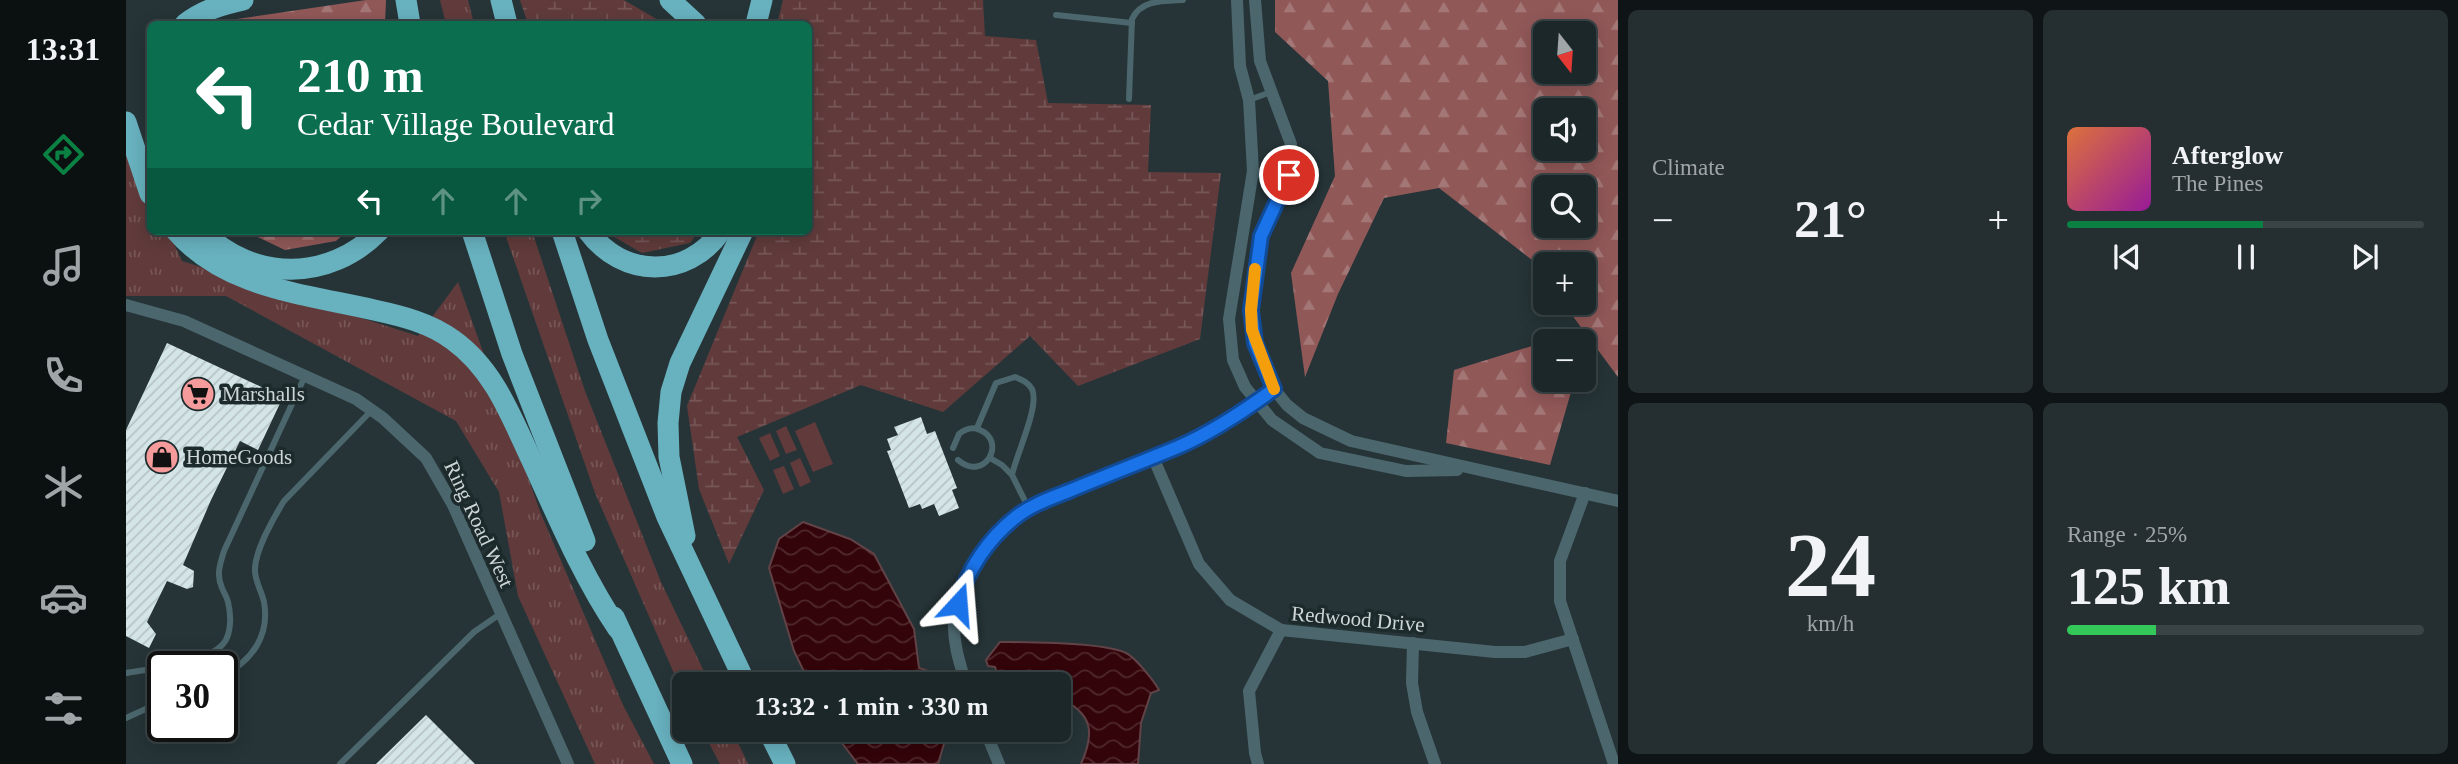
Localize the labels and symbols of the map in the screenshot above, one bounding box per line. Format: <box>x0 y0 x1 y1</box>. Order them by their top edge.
north arrow <box>1533 21 1596 84</box>
pin <box>1259 145 1319 205</box>
supermarket icon: Marshalls <box>179 375 217 413</box>
place label: Marshalls <box>222 382 305 406</box>
shop icon: HomeGoods <box>143 438 181 476</box>
place label: HomeGoods <box>186 445 292 469</box>
street label: Ring Road West <box>439 457 519 591</box>
position arrow <box>921 567 995 641</box>
street label: Redwood Drive <box>1290 601 1426 637</box>
speed limit sign: 30 <box>147 651 238 742</box>

